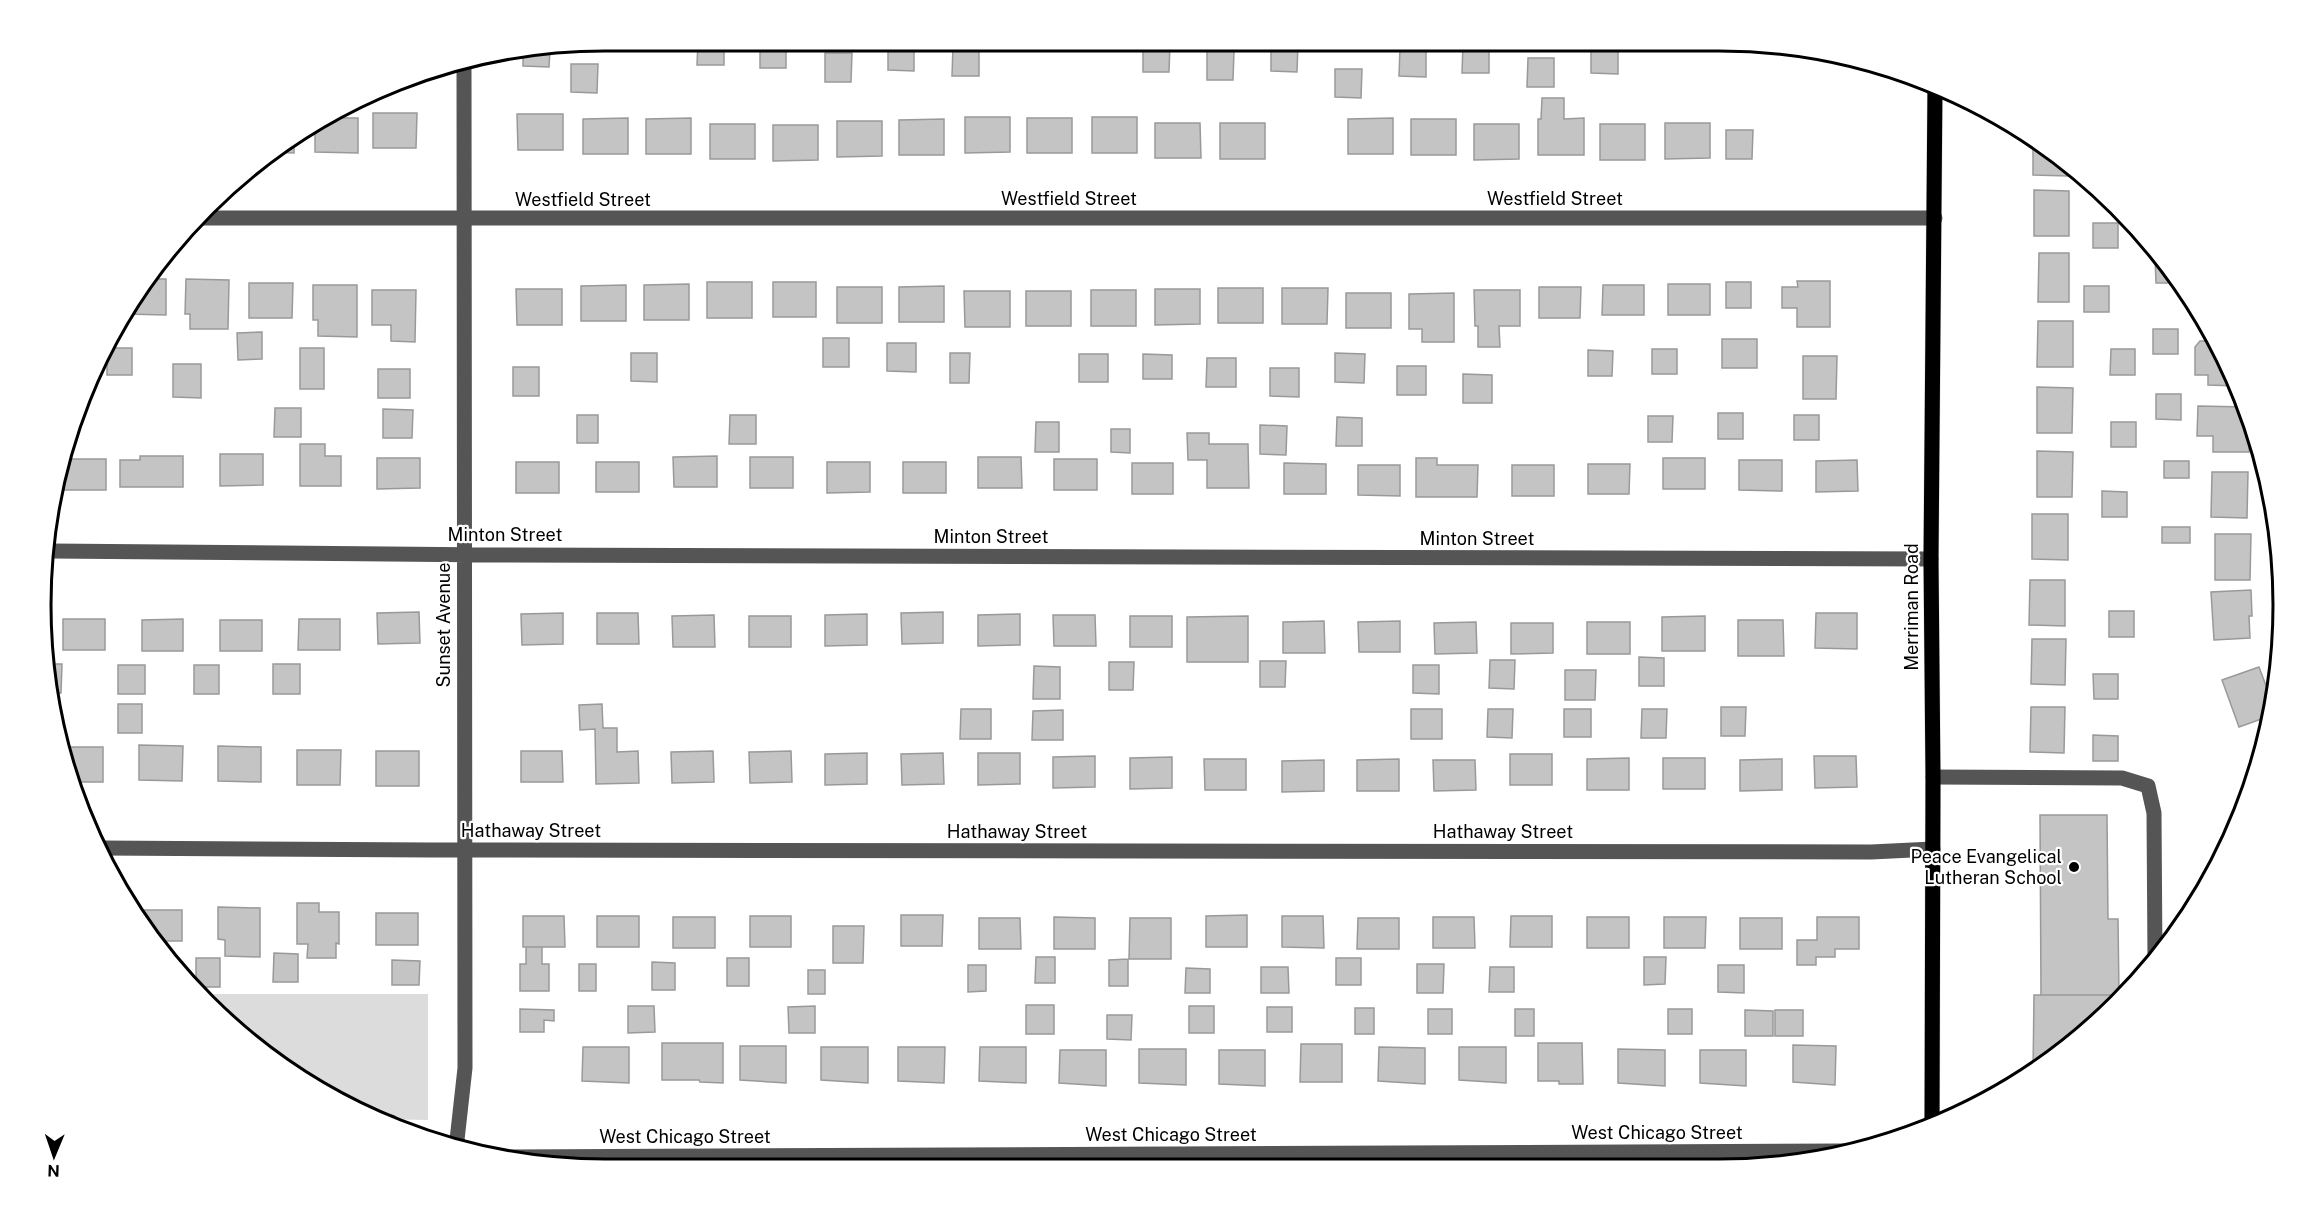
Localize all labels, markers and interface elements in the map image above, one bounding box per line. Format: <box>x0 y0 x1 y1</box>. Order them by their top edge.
street label: Westfield Street <box>1001 188 1137 209</box>
street label: Westfield Street <box>1487 188 1623 209</box>
street label: Westfield Street <box>515 189 651 210</box>
street label: Minton Street <box>448 524 562 545</box>
street label: Minton Street <box>934 526 1048 547</box>
street label: Minton Street <box>1420 528 1534 549</box>
street label: Merriman Road <box>1901 543 1922 671</box>
street label: Sunset Avenue <box>433 562 454 688</box>
street label: Hathaway Street <box>461 820 601 841</box>
street label: Hathaway Street <box>947 821 1087 842</box>
street label: Hathaway Street <box>1433 821 1573 842</box>
place label: Peace Evangelical Lutheran School <box>1910 846 2062 888</box>
marker: Peace Evangelical Lutheran School <box>2067 860 2081 874</box>
street label: West Chicago Street <box>1571 1122 1743 1143</box>
street label: West Chicago Street <box>1085 1124 1257 1145</box>
north arrow <box>24 1126 84 1186</box>
street label: West Chicago Street <box>599 1126 771 1147</box>
text: N <box>47 1161 60 1180</box>

